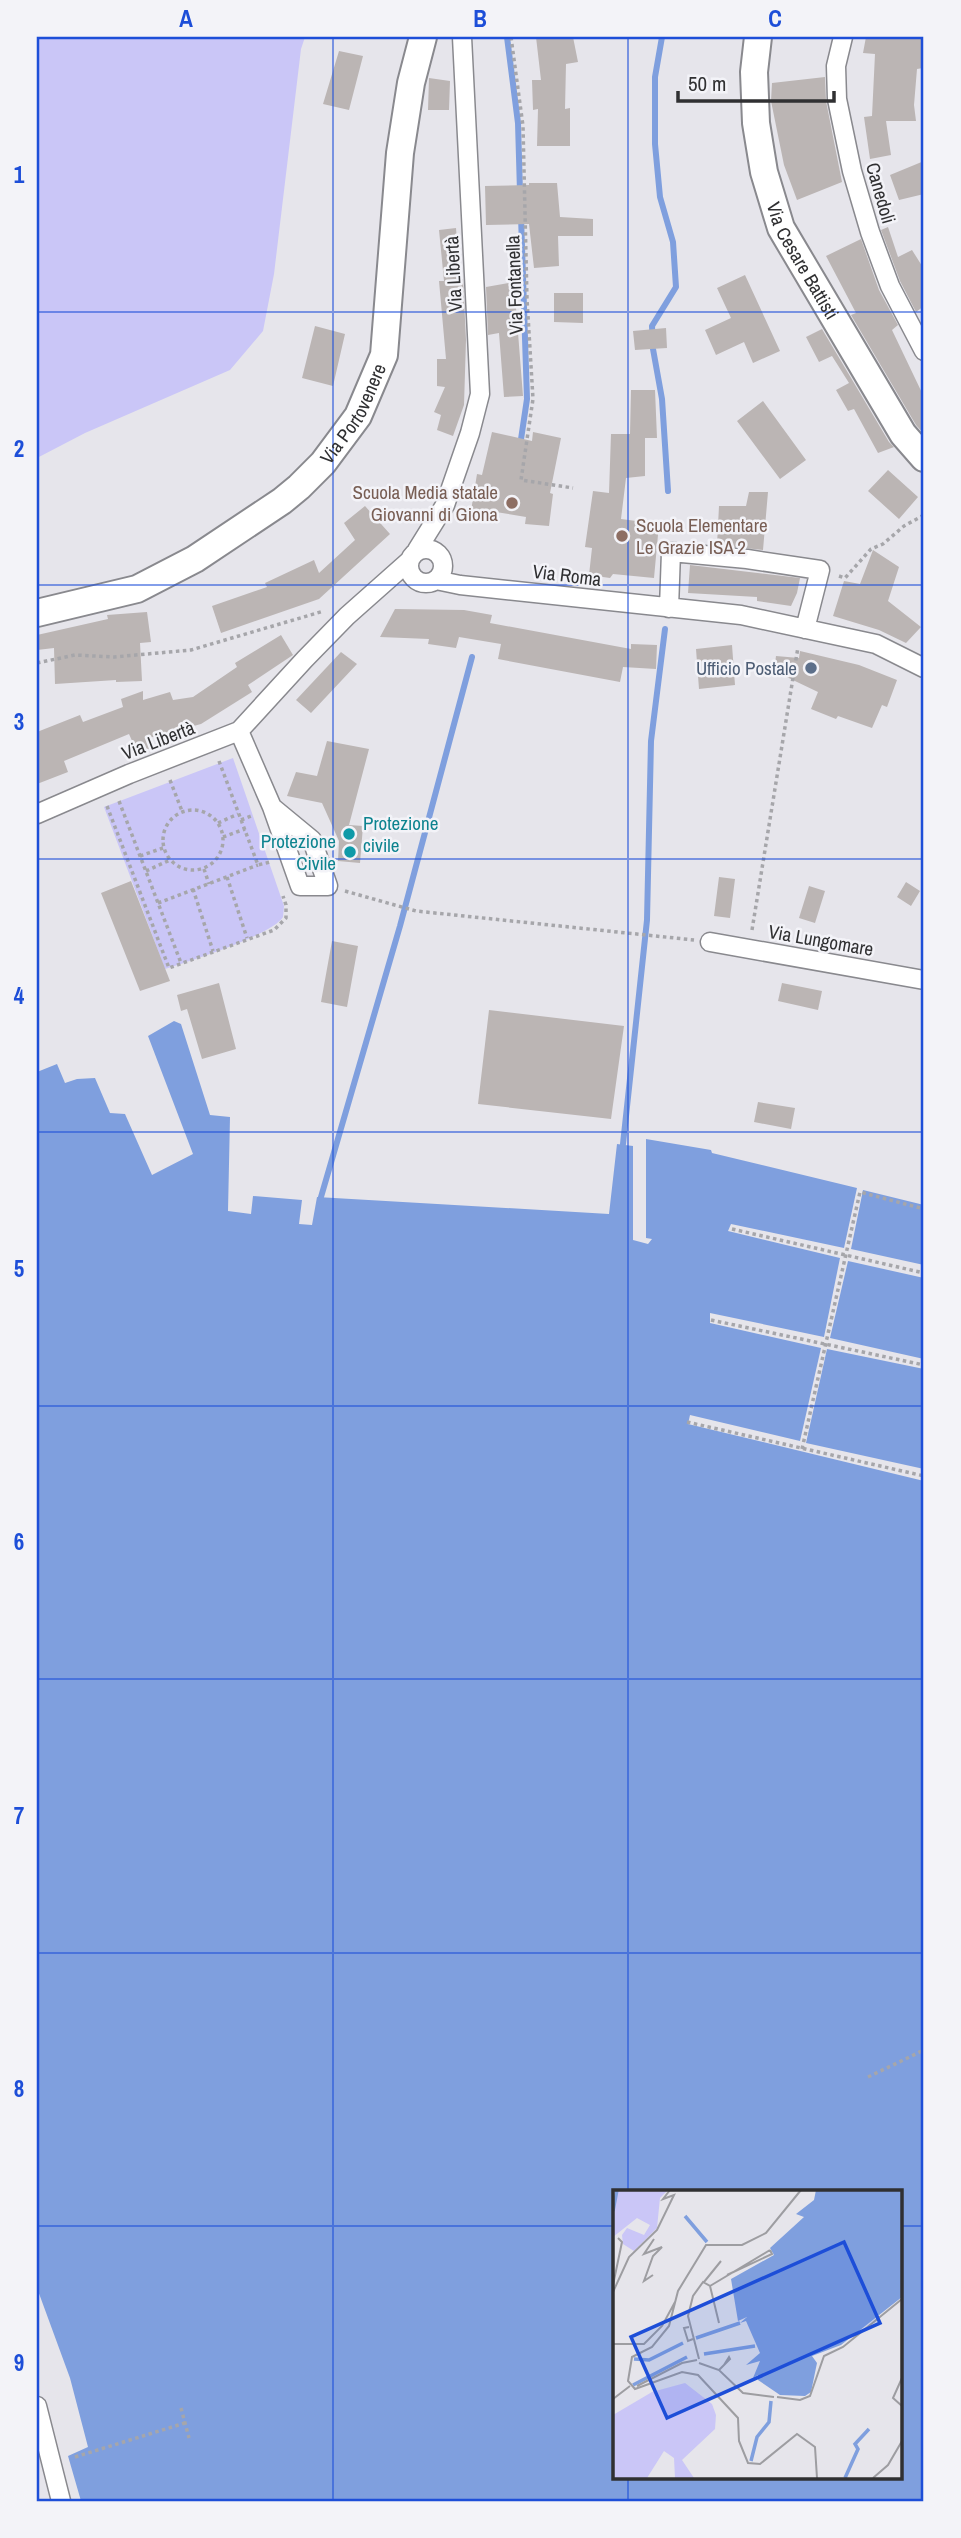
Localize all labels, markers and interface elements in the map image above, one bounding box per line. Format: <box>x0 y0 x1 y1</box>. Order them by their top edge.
text: A <box>179 3 193 34</box>
text: B <box>473 3 487 34</box>
text: C <box>768 3 782 34</box>
scale bar <box>678 60 833 104</box>
text: 50 m <box>688 69 726 98</box>
text: 1 <box>14 159 25 190</box>
street label: Canedoli <box>860 159 902 227</box>
street label: Via Cesare Battisti <box>761 199 845 324</box>
street label: Via Libertà <box>438 235 468 313</box>
street label: Via Fontanella <box>499 235 529 335</box>
street label: Via Portovenere <box>314 359 392 469</box>
text: 2 <box>14 433 24 464</box>
place label: Scuola Media statale Giovanni di Giona <box>352 479 498 527</box>
marker: Scuola Media statale Giovanni di Giona <box>504 495 520 511</box>
place label: Scuola Elementare Le Grazie ISA 2 <box>636 512 768 560</box>
marker: Scuola Elementare Le Grazie ISA 2 <box>614 528 630 544</box>
street label: Via Roma <box>531 558 603 592</box>
place label: Ufficio Postale <box>696 655 797 681</box>
marker: Ufficio Postale <box>803 660 819 676</box>
text: 3 <box>14 706 24 737</box>
street label: Via Libertà <box>118 714 198 766</box>
place label: Protezione civile <box>363 810 438 858</box>
marker: Protezione civile <box>341 826 357 842</box>
place label: Protezione Civile <box>261 828 336 876</box>
marker: Protezione Civile <box>342 844 358 860</box>
street label: Via Lungomare <box>766 918 876 962</box>
text: 4 <box>14 980 25 1011</box>
text: 5 <box>14 1253 24 1284</box>
text: 6 <box>14 1526 24 1557</box>
text: 7 <box>14 1800 24 1831</box>
text: 8 <box>14 2073 24 2104</box>
inset map <box>613 2190 902 2478</box>
text: 9 <box>14 2347 24 2378</box>

